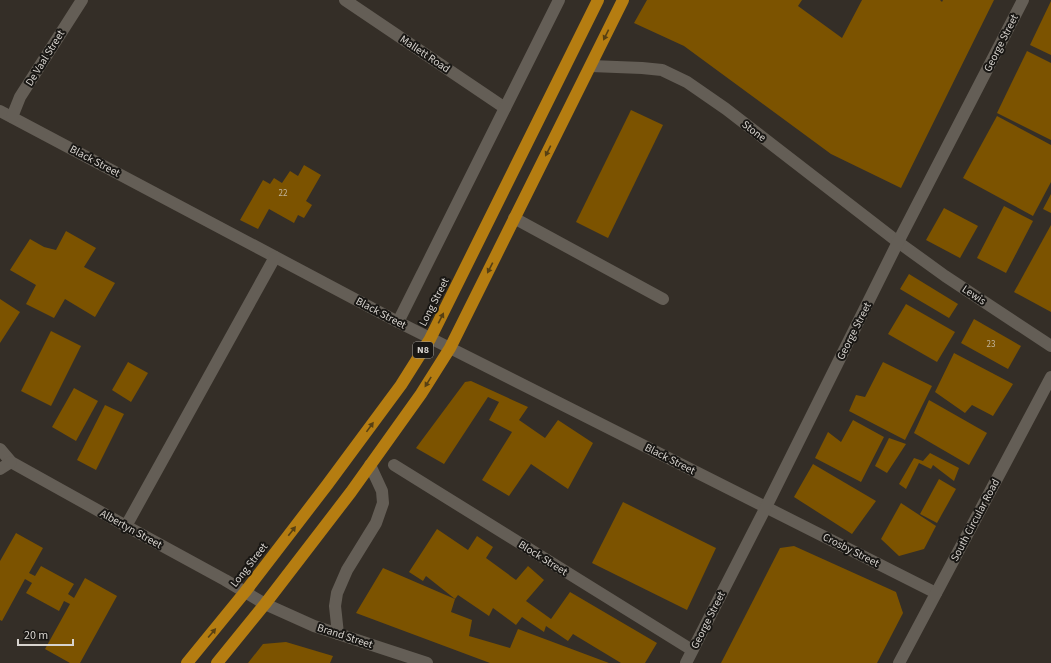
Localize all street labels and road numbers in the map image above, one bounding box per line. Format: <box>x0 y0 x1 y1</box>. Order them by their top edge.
street label: George Street <box>980 11 1022 74</box>
street label: De Vaal Street <box>22 27 68 89</box>
street label: Mallett Road <box>397 32 453 76</box>
street label: Stone <box>739 117 770 145</box>
street label: Black Street <box>67 141 123 181</box>
street label: Long Street <box>415 275 453 329</box>
street label: Lewis <box>959 282 989 309</box>
street label: Black Street <box>353 293 409 333</box>
street label: George Street <box>833 299 875 362</box>
road number: N8 <box>413 342 433 358</box>
street label: Black Street <box>642 440 698 478</box>
street label: South Circular Road <box>947 476 1003 564</box>
street label: Albertyn Street <box>97 506 165 552</box>
street label: Crosby Street <box>820 529 882 571</box>
street label: Block Street <box>516 537 571 579</box>
street label: Long Street <box>227 539 271 590</box>
street label: George Street <box>687 588 729 651</box>
street label: Brand Street <box>315 620 375 652</box>

